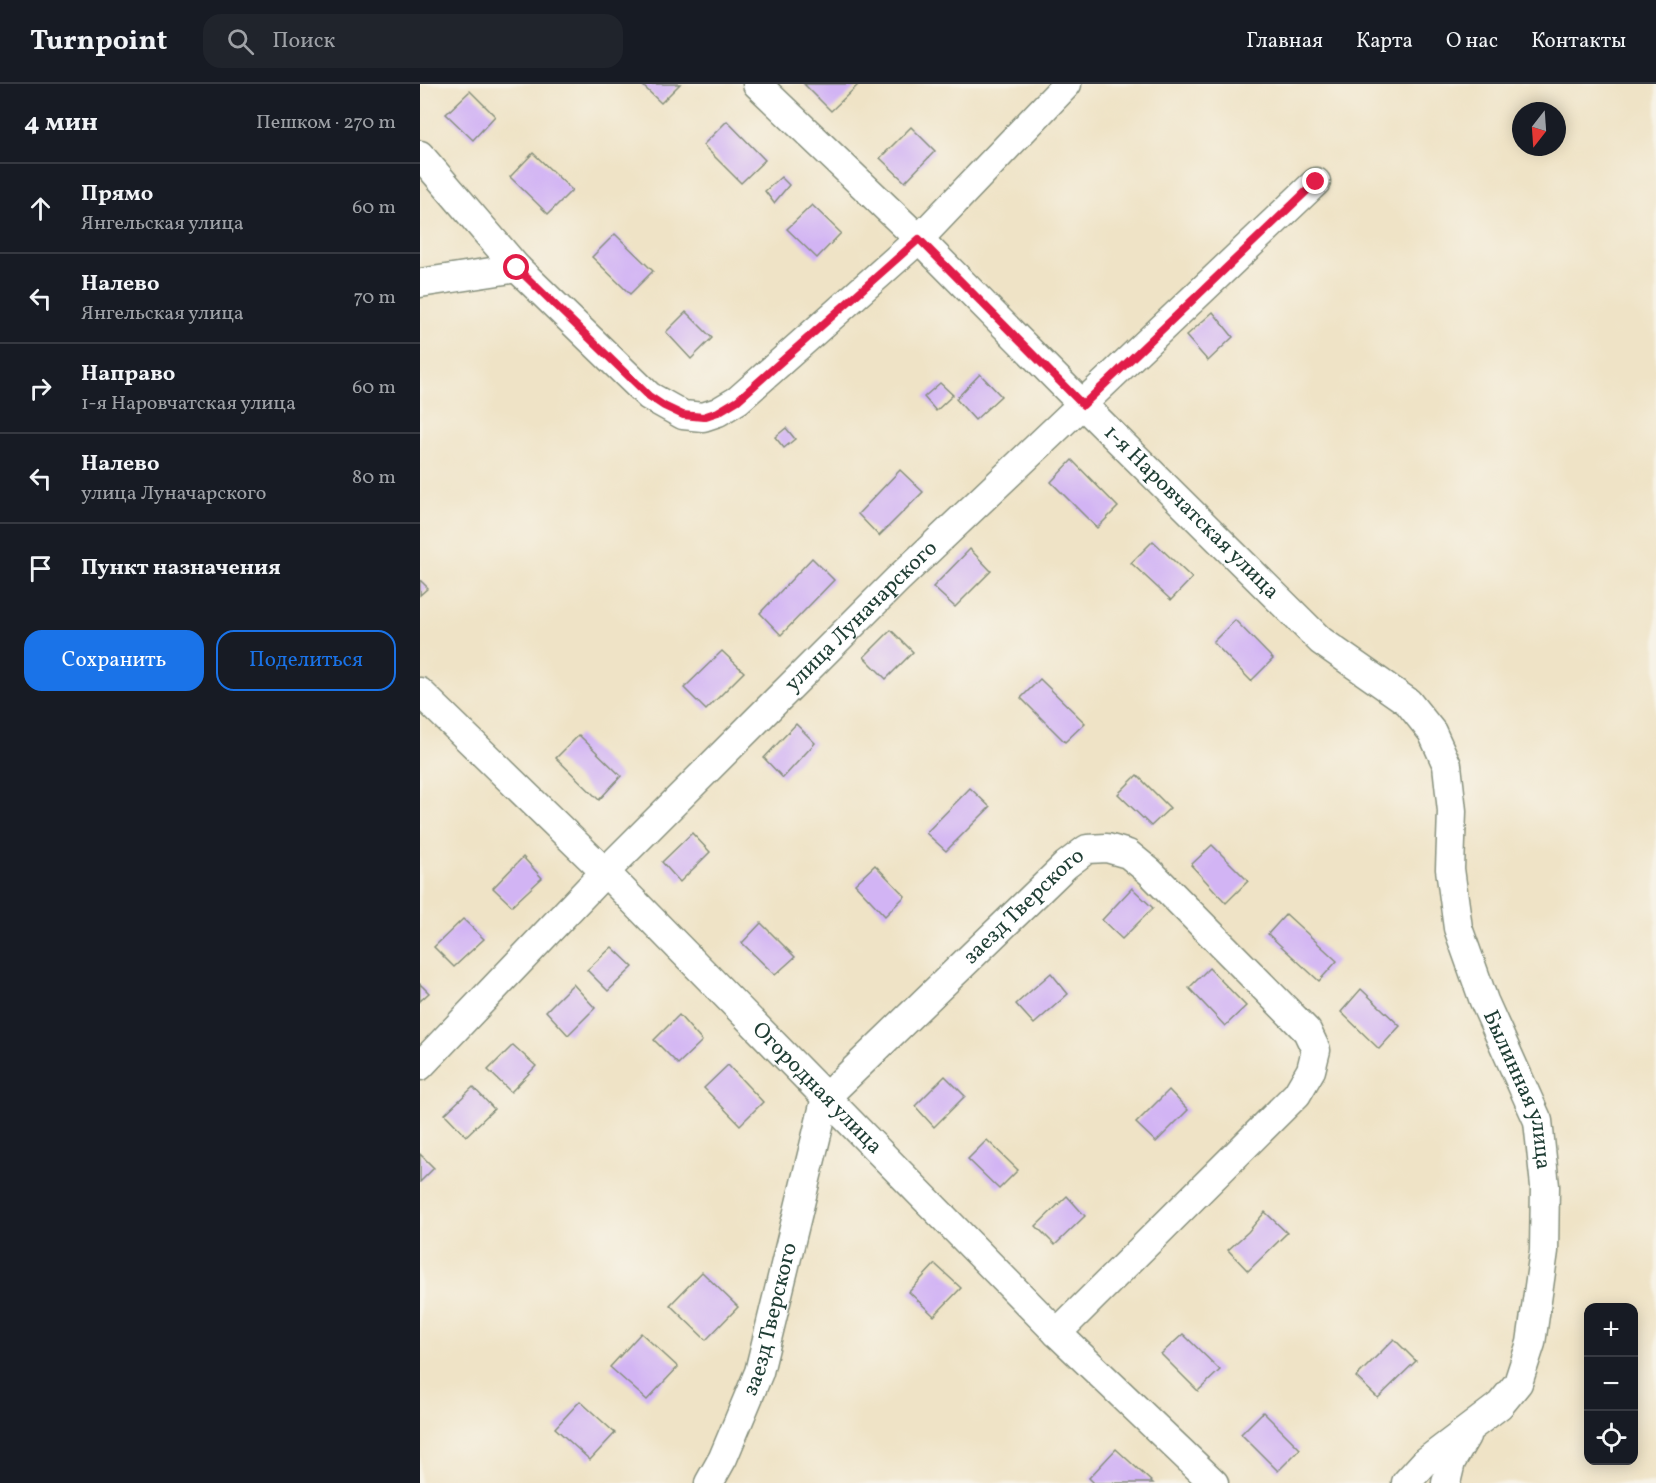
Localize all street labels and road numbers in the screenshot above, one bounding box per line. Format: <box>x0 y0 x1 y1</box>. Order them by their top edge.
street label: 1-я Наровчатская улица <box>1096 418 1286 607</box>
street label: улица Луначарского <box>778 534 945 699</box>
street label: заезд Тверского <box>957 841 1091 972</box>
street label: Былинная улица <box>1475 1005 1559 1171</box>
street label: Огородная улица <box>745 1015 889 1162</box>
street label: заезд Тверского <box>735 1239 805 1400</box>

